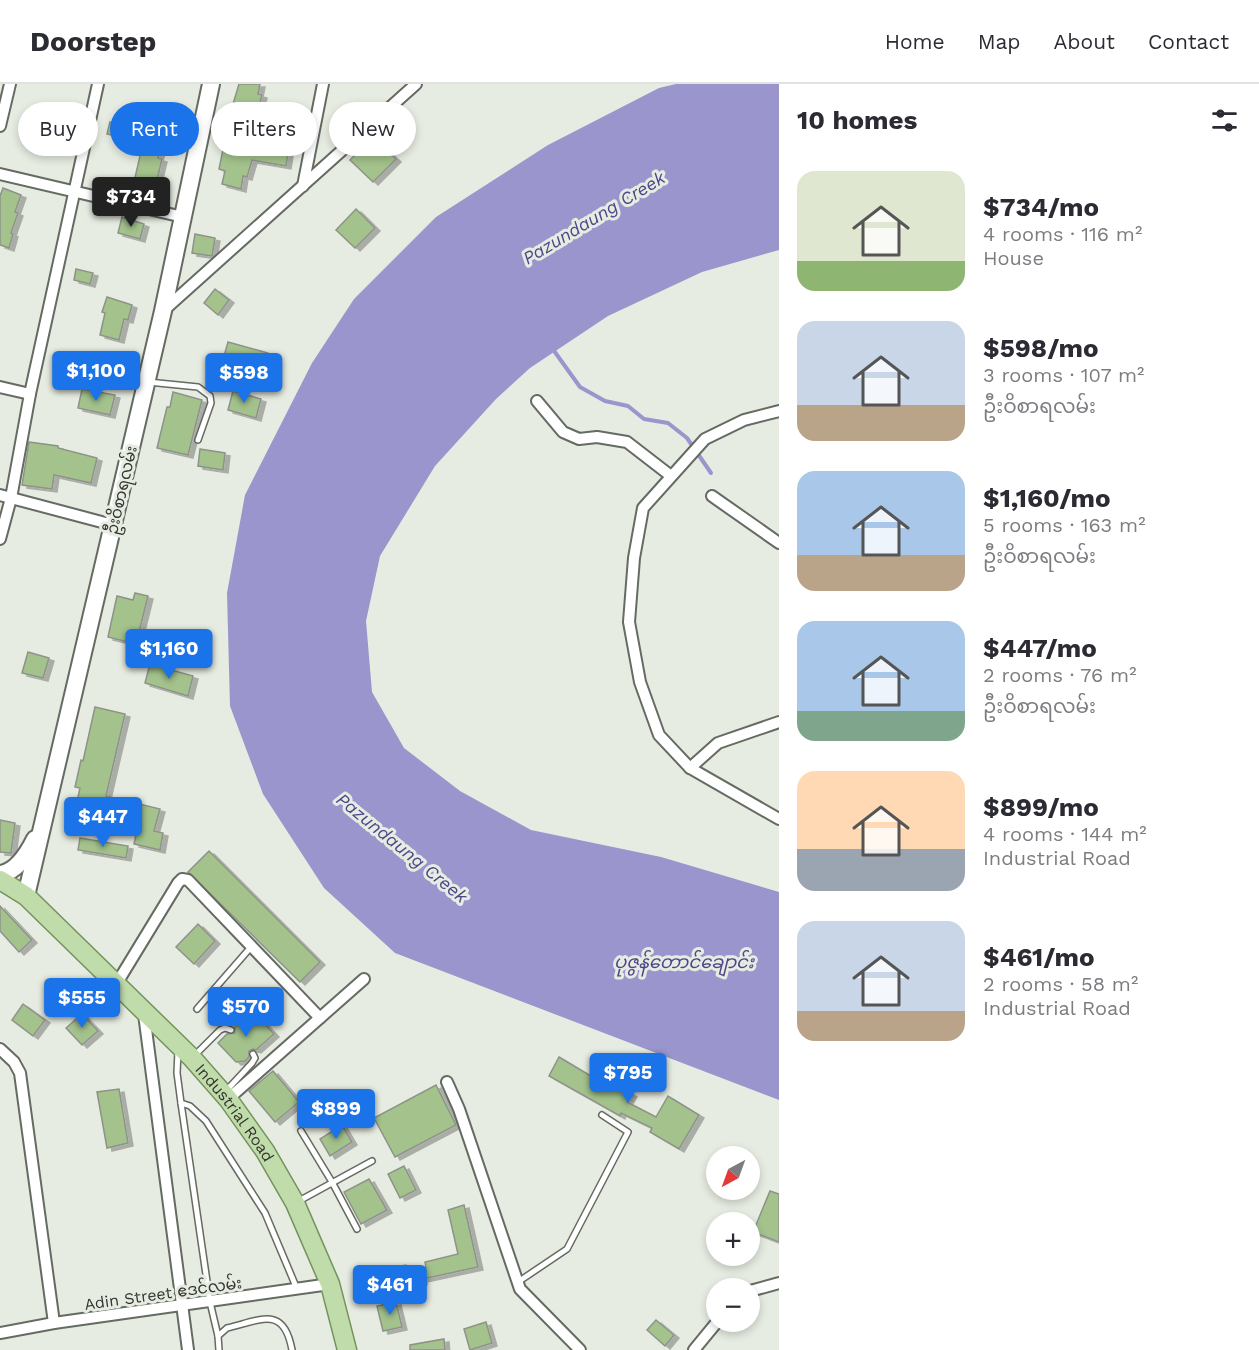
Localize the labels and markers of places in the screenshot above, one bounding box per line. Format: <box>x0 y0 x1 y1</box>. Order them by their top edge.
pin: $734 <box>95 177 167 228</box>
pin: $1,100 <box>47 351 145 402</box>
pin: $598 <box>208 353 280 404</box>
pin: $1,160 <box>120 629 218 680</box>
pin: $447 <box>67 797 139 848</box>
pin: $555 <box>46 978 118 1029</box>
pin: $570 <box>210 987 282 1038</box>
pin: $795 <box>592 1053 664 1104</box>
pin: $899 <box>300 1089 372 1140</box>
pin: $461 <box>354 1265 426 1316</box>

